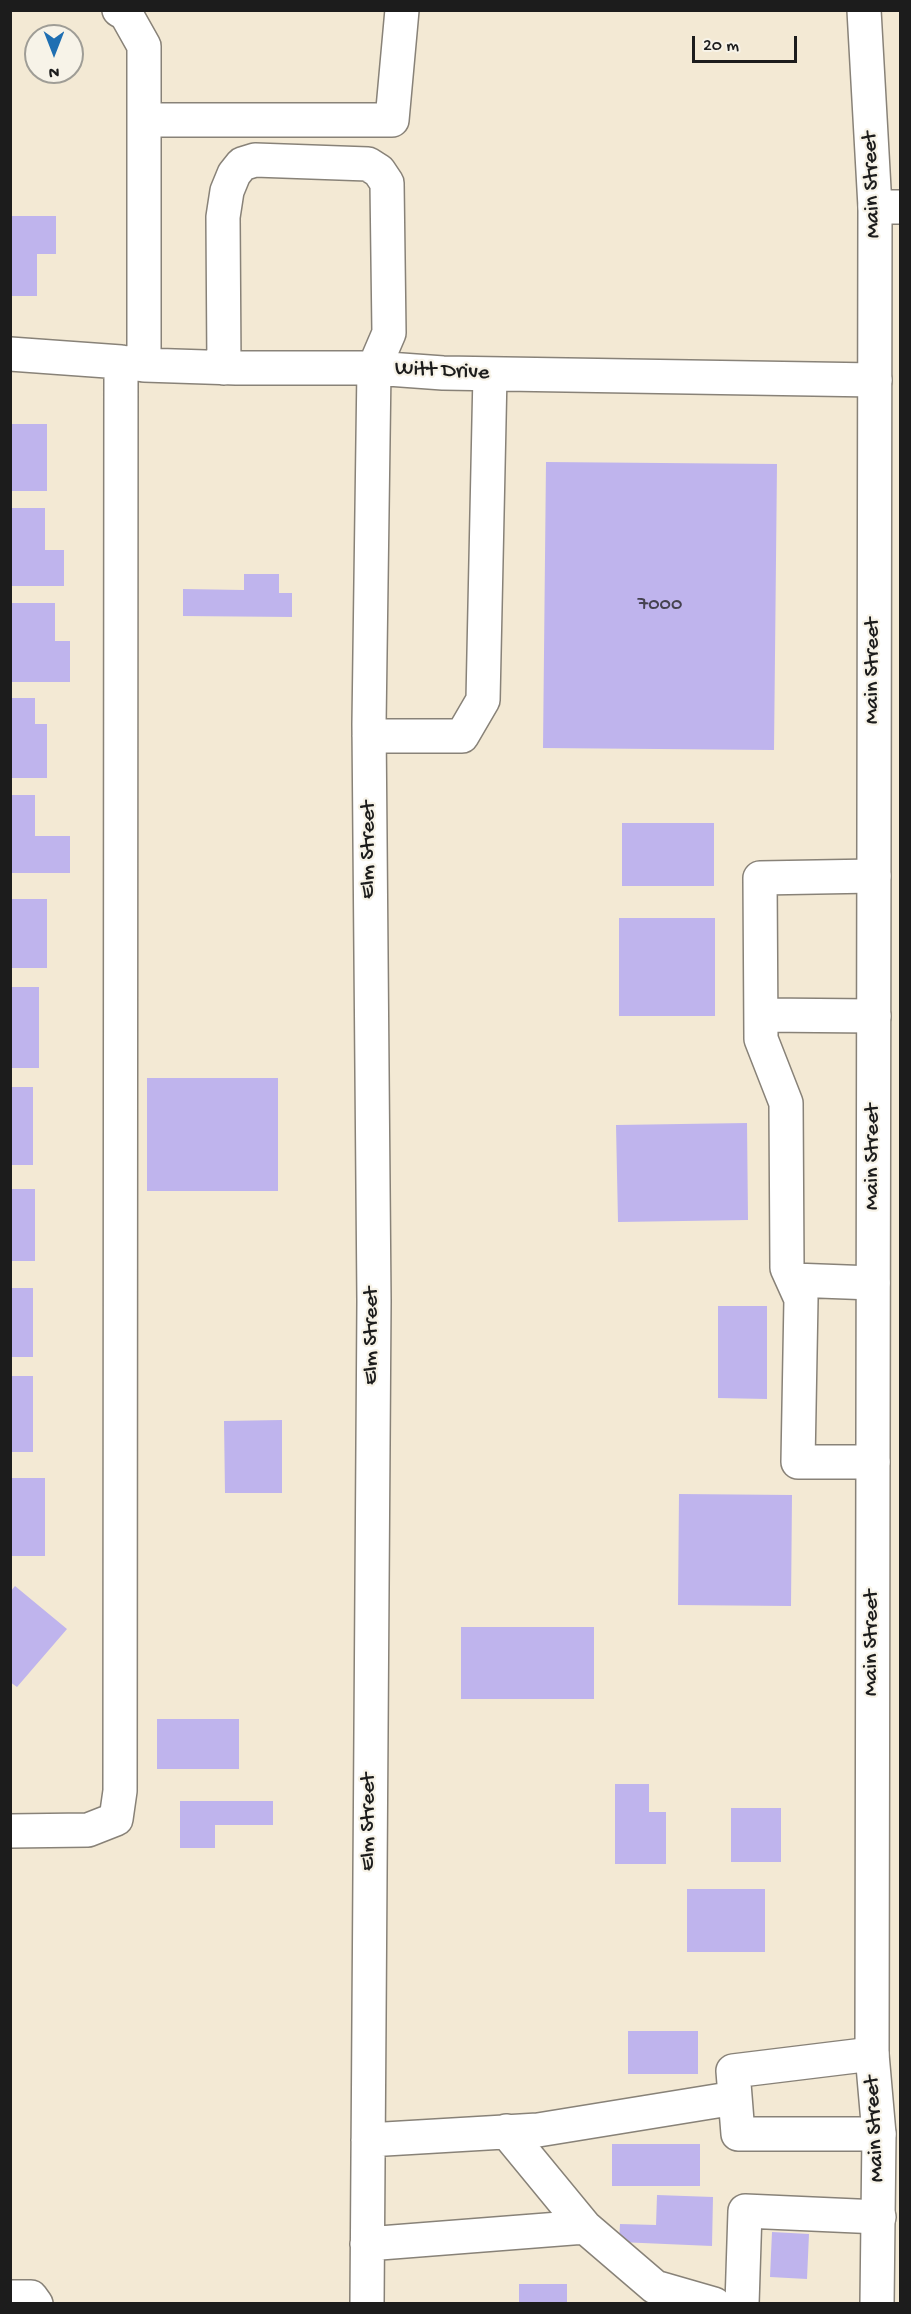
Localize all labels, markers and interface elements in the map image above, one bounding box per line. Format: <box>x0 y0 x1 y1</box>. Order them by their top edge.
north arrow <box>24 24 84 84</box>
scale bar <box>695 24 800 62</box>
text: 20 m <box>703 36 739 57</box>
text: N <box>49 61 59 80</box>
street label: Main Street <box>858 131 888 239</box>
street label: Witt Drive <box>394 356 490 388</box>
house number: 7000 <box>638 594 682 618</box>
street label: Main Street <box>861 618 887 724</box>
street label: Elm Street <box>357 801 383 899</box>
street label: Main Street <box>861 1104 887 1210</box>
street label: Elm Street <box>360 1287 386 1385</box>
street label: Main Street <box>860 1590 886 1696</box>
street label: Elm Street <box>357 1773 383 1871</box>
street label: Main Street <box>860 2075 892 2183</box>

